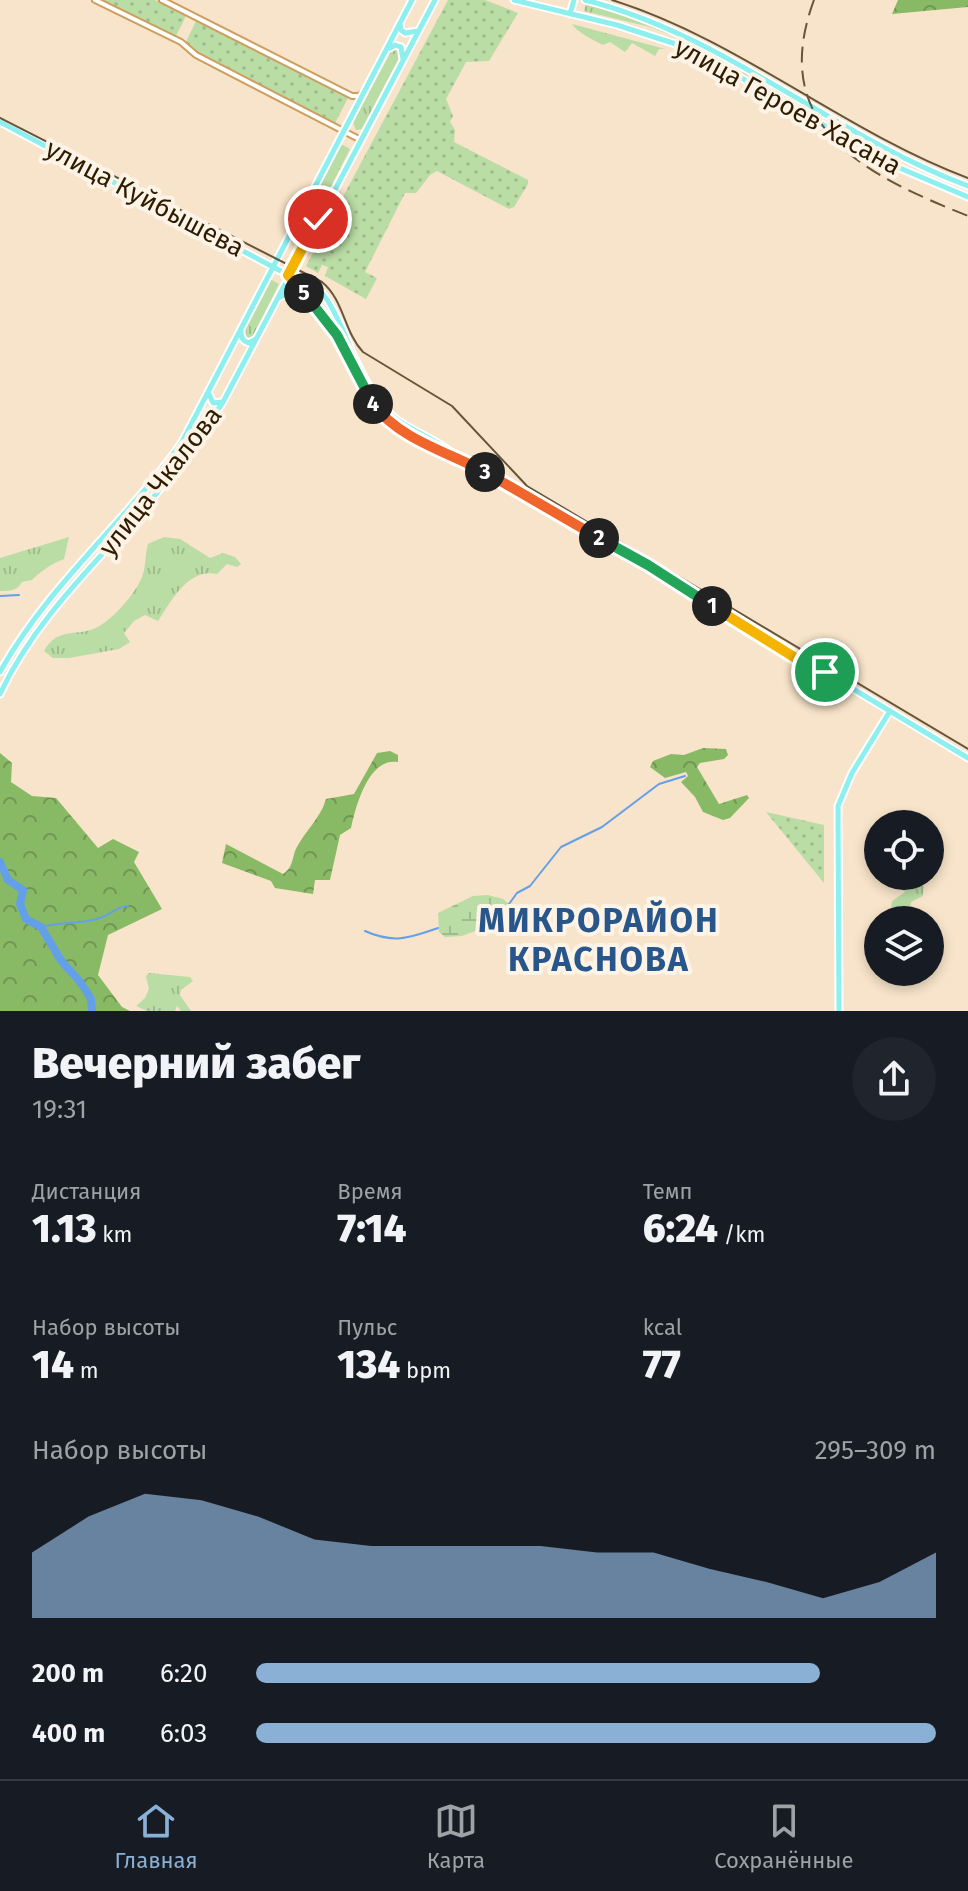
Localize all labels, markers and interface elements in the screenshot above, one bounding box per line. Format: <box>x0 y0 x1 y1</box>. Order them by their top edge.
street label: улица Героев Хасана <box>669 31 906 182</box>
street label: улица Куйбышева <box>40 133 249 264</box>
pin <box>284 185 352 253</box>
icon: check <box>296 197 340 241</box>
pin: 5 <box>284 273 324 313</box>
text: 5 <box>298 279 310 306</box>
pin: 4 <box>353 384 393 424</box>
text: 4 <box>367 390 379 417</box>
street label: улица Чкалова <box>92 400 228 562</box>
pin: 3 <box>465 452 505 492</box>
text: 3 <box>479 458 491 485</box>
pin: 2 <box>579 518 619 558</box>
text: 2 <box>593 524 605 551</box>
pin: 1 <box>692 586 732 626</box>
text: 1 <box>707 592 717 619</box>
pin <box>791 638 859 706</box>
icon: arrive <box>803 650 847 694</box>
map controls <box>864 810 944 986</box>
button: locate <box>864 810 944 890</box>
district label: МИКРОРАЙОН КРАСНОВА <box>478 900 720 980</box>
button: layers <box>864 906 944 986</box>
text: Вечерний забег <box>32 1037 360 1090</box>
button: share <box>852 1037 936 1121</box>
text: 19:31 <box>32 1094 87 1125</box>
text: Дистанция <box>32 1178 141 1205</box>
text: Время <box>337 1178 403 1205</box>
text: Темп <box>643 1178 693 1205</box>
text: 1.13 <box>32 1205 96 1253</box>
text: 7:14 <box>337 1205 407 1253</box>
text: 6:24 <box>643 1205 718 1253</box>
text: km <box>96 1221 132 1248</box>
text: /km <box>718 1221 765 1248</box>
text: Набор высоты <box>32 1314 180 1341</box>
text: Пульс <box>337 1314 397 1341</box>
text: kcal <box>643 1314 682 1341</box>
text: 14 <box>32 1341 74 1389</box>
text: 134 <box>337 1341 400 1389</box>
text: 77 <box>643 1341 681 1389</box>
text: m <box>74 1357 99 1384</box>
text: bpm <box>400 1357 451 1384</box>
text: Набор высоты <box>32 1435 207 1466</box>
text: 295–309 m <box>815 1435 936 1466</box>
text: 200 m <box>32 1658 104 1689</box>
text: 6:20 <box>160 1658 207 1689</box>
text: 400 m <box>32 1718 105 1749</box>
text: 6:03 <box>160 1718 207 1749</box>
tab: Главная <box>115 1799 198 1874</box>
tab: Карта <box>427 1799 485 1874</box>
tab: Сохранённые <box>714 1799 853 1874</box>

